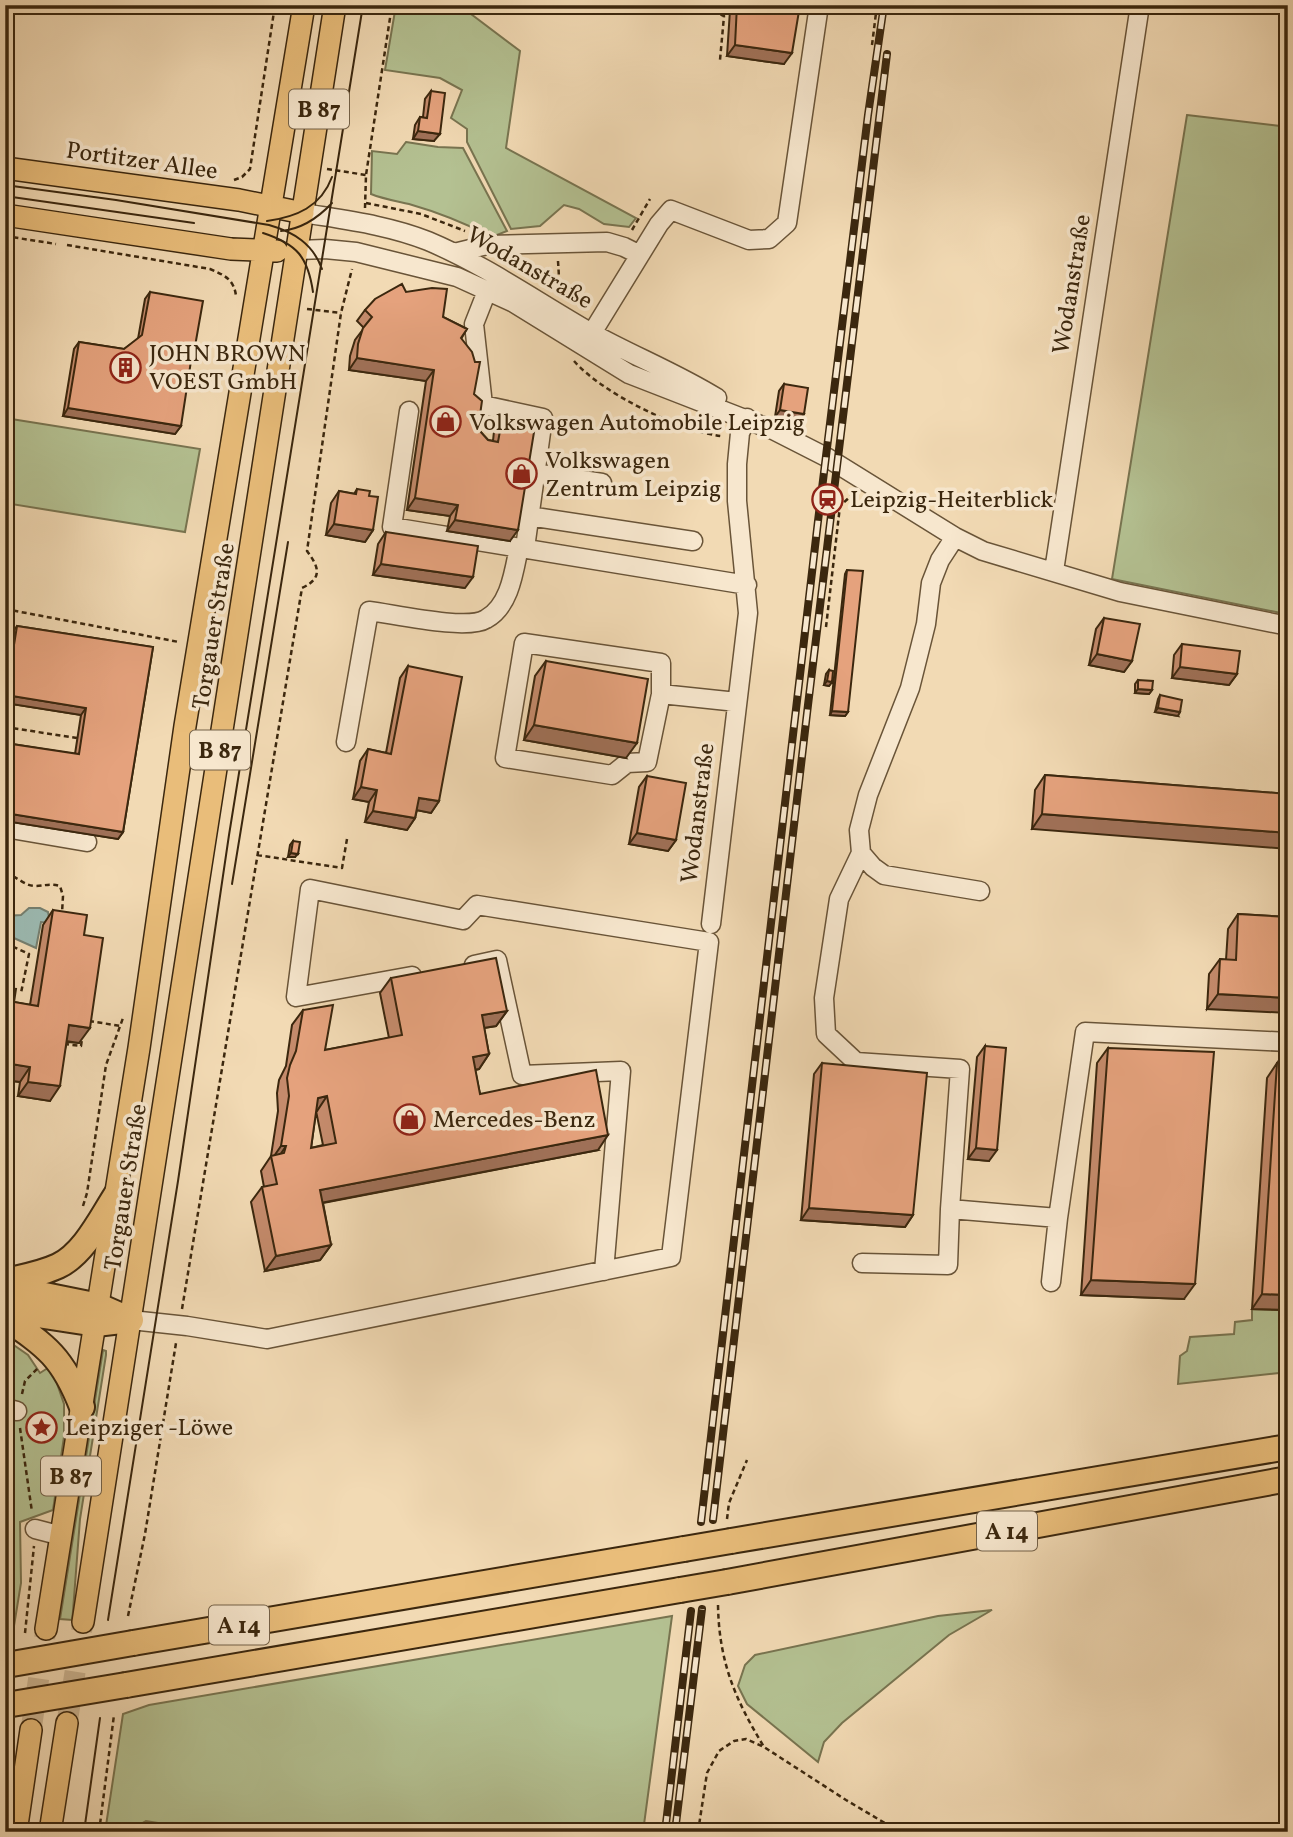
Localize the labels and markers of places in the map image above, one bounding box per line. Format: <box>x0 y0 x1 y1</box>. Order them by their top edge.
place label: JOHN BROWN VOEST GmbH <box>149 338 306 400</box>
building icon: JOHN BROWN VOEST GmbH <box>109 350 143 384</box>
shop icon: Volkswagen Automobile Leipzig <box>429 405 463 439</box>
place label: Volkswagen Automobile Leipzig <box>469 407 805 441</box>
place label: Volkswagen Zentrum Leipzig <box>545 445 721 507</box>
shop icon: Volkswagen Zentrum Leipzig <box>505 457 539 491</box>
station icon: Leipzig-Heiterblick <box>810 482 844 516</box>
place label: Leipzig-Heiterblick <box>850 484 1053 518</box>
shop icon: Mercedes-Benz <box>393 1102 427 1136</box>
place label: Mercedes-Benz <box>433 1104 596 1138</box>
place icon: Leipziger -Löwe <box>25 1410 59 1444</box>
place label: Leipziger -Löwe <box>65 1412 233 1446</box>

